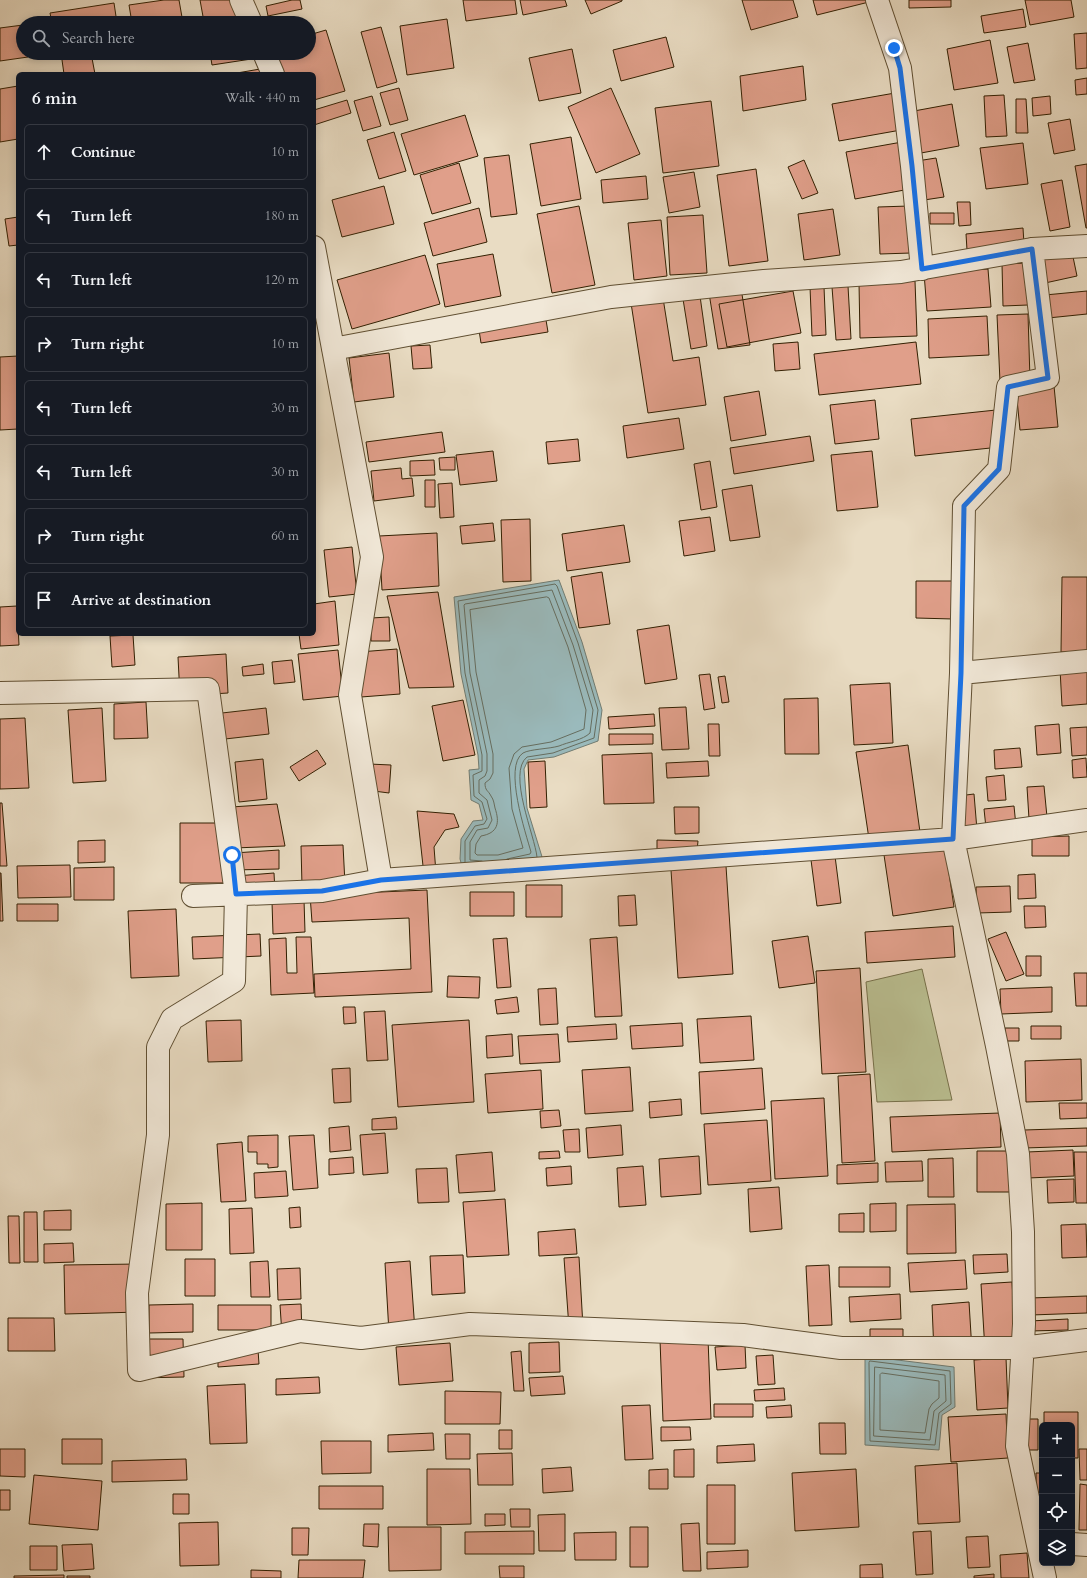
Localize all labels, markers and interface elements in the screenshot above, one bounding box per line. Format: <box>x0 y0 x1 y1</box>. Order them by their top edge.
search box <box>16 16 316 60</box>
icon: search <box>30 27 52 49</box>
text: Search here <box>62 28 135 48</box>
route end <box>885 39 903 57</box>
text: 6 min <box>32 87 77 110</box>
text: Walk · 440 m <box>225 89 300 107</box>
icon: ahead <box>33 141 55 163</box>
text: Continue <box>71 142 136 162</box>
text: 10 m <box>271 143 299 161</box>
icon: left <box>33 205 55 227</box>
text: Turn left <box>71 206 132 226</box>
text: 180 m <box>265 207 299 225</box>
icon: left <box>33 269 55 291</box>
text: Turn left <box>71 270 132 290</box>
text: 120 m <box>265 271 299 289</box>
icon: right <box>33 333 55 355</box>
text: Turn right <box>71 334 144 354</box>
text: 10 m <box>271 335 299 353</box>
icon: left <box>33 397 55 419</box>
text: Turn left <box>71 398 132 418</box>
text: 30 m <box>271 399 299 417</box>
icon: left <box>33 461 55 483</box>
text: Turn left <box>71 462 132 482</box>
text: 30 m <box>271 463 299 481</box>
icon: right <box>33 525 55 547</box>
text: Turn right <box>71 526 144 546</box>
text: 60 m <box>271 527 299 545</box>
icon: arrive <box>33 589 55 611</box>
text: Arrive at destination <box>71 590 211 610</box>
route start <box>223 846 241 864</box>
map controls <box>1039 1422 1075 1566</box>
button: + <box>1039 1422 1075 1458</box>
button: − <box>1039 1458 1075 1494</box>
button: locate <box>1039 1494 1075 1530</box>
button: layers <box>1039 1530 1075 1566</box>

